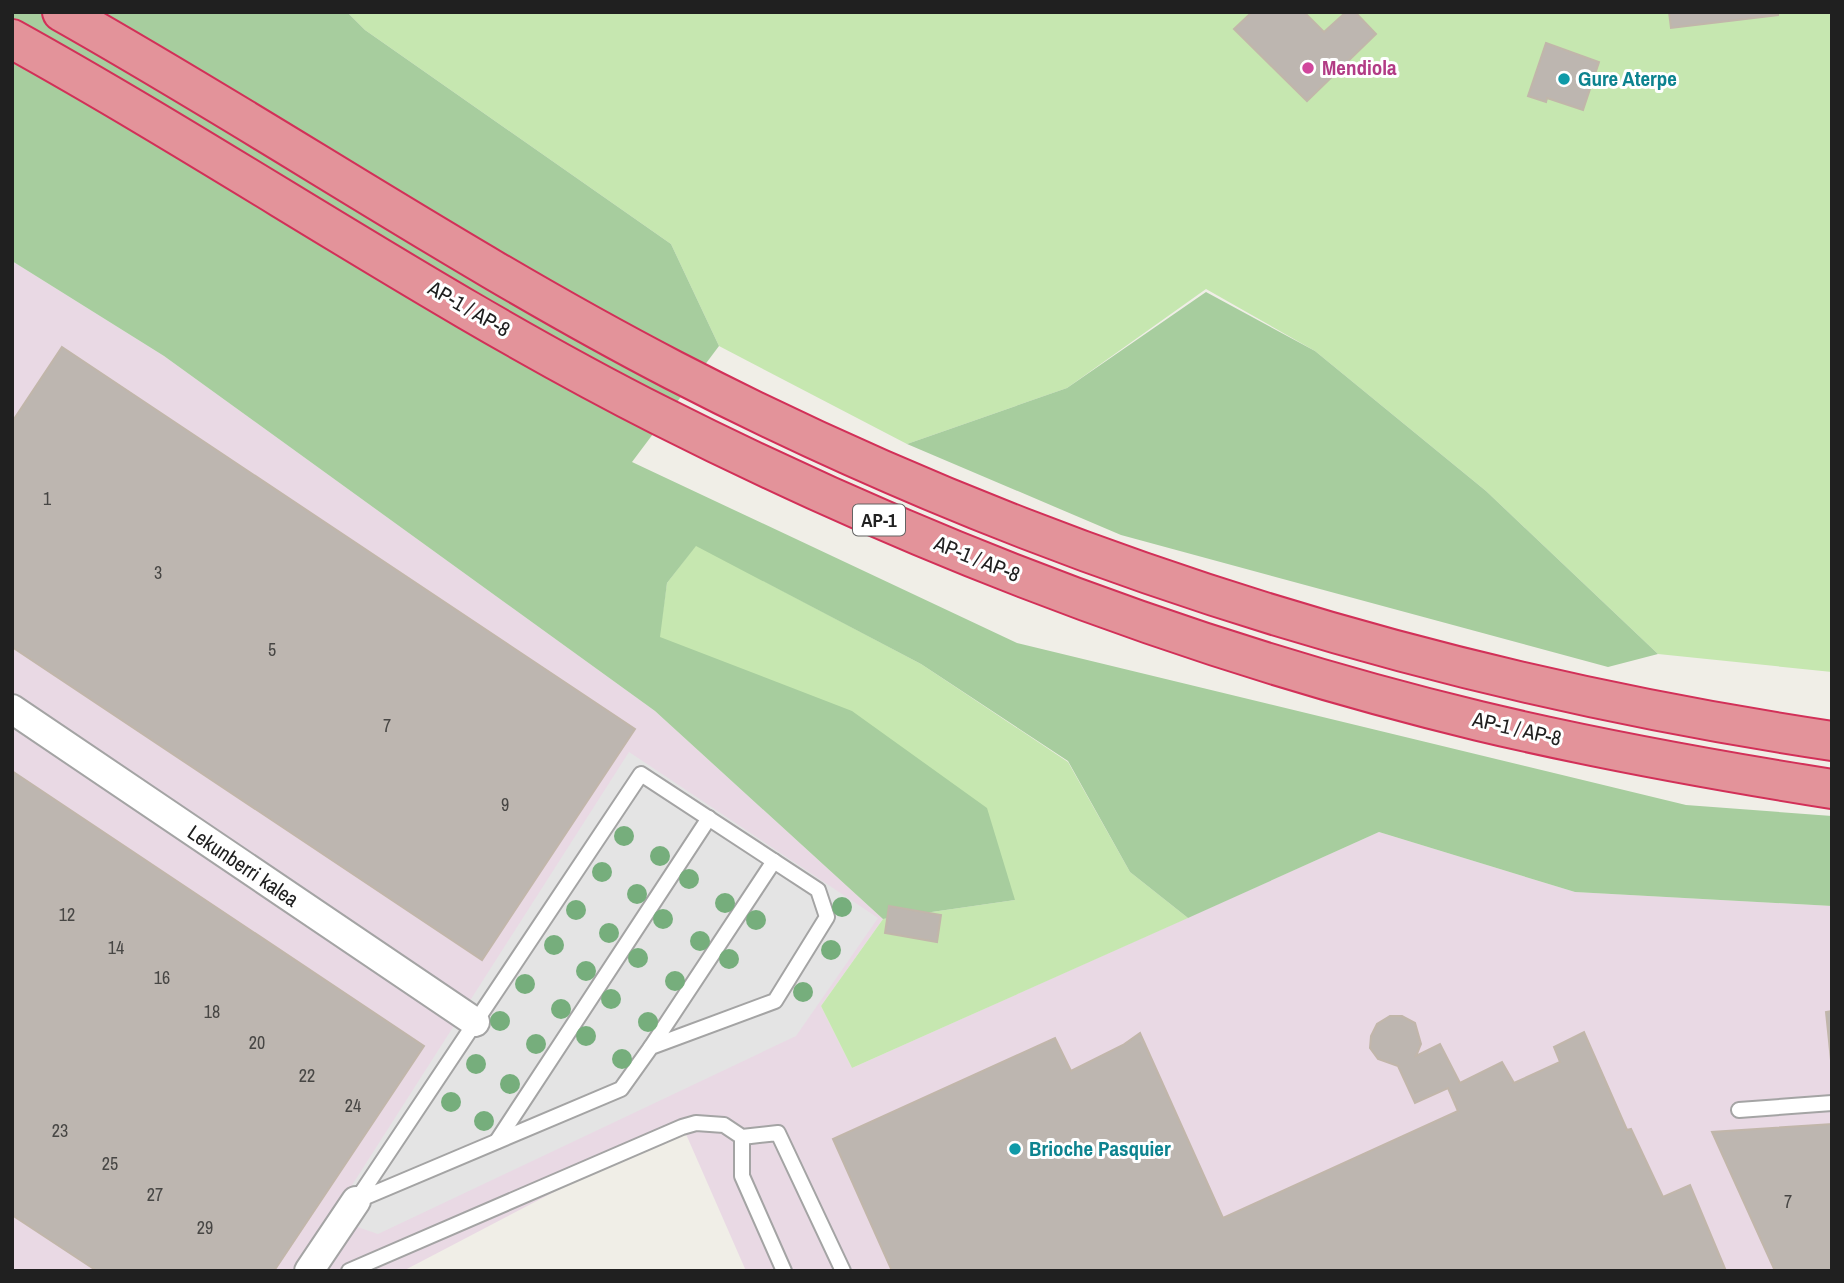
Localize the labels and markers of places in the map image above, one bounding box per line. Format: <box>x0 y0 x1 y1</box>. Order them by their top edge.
place label: Mendiola <box>1322 53 1397 82</box>
marker: Mendiola <box>1300 60 1316 76</box>
place label: Gure Aterpe <box>1578 64 1677 93</box>
marker: Gure Aterpe <box>1556 71 1572 87</box>
place label: Brioche Pasquier <box>1029 1134 1171 1163</box>
marker: Brioche Pasquier <box>1007 1141 1023 1157</box>

